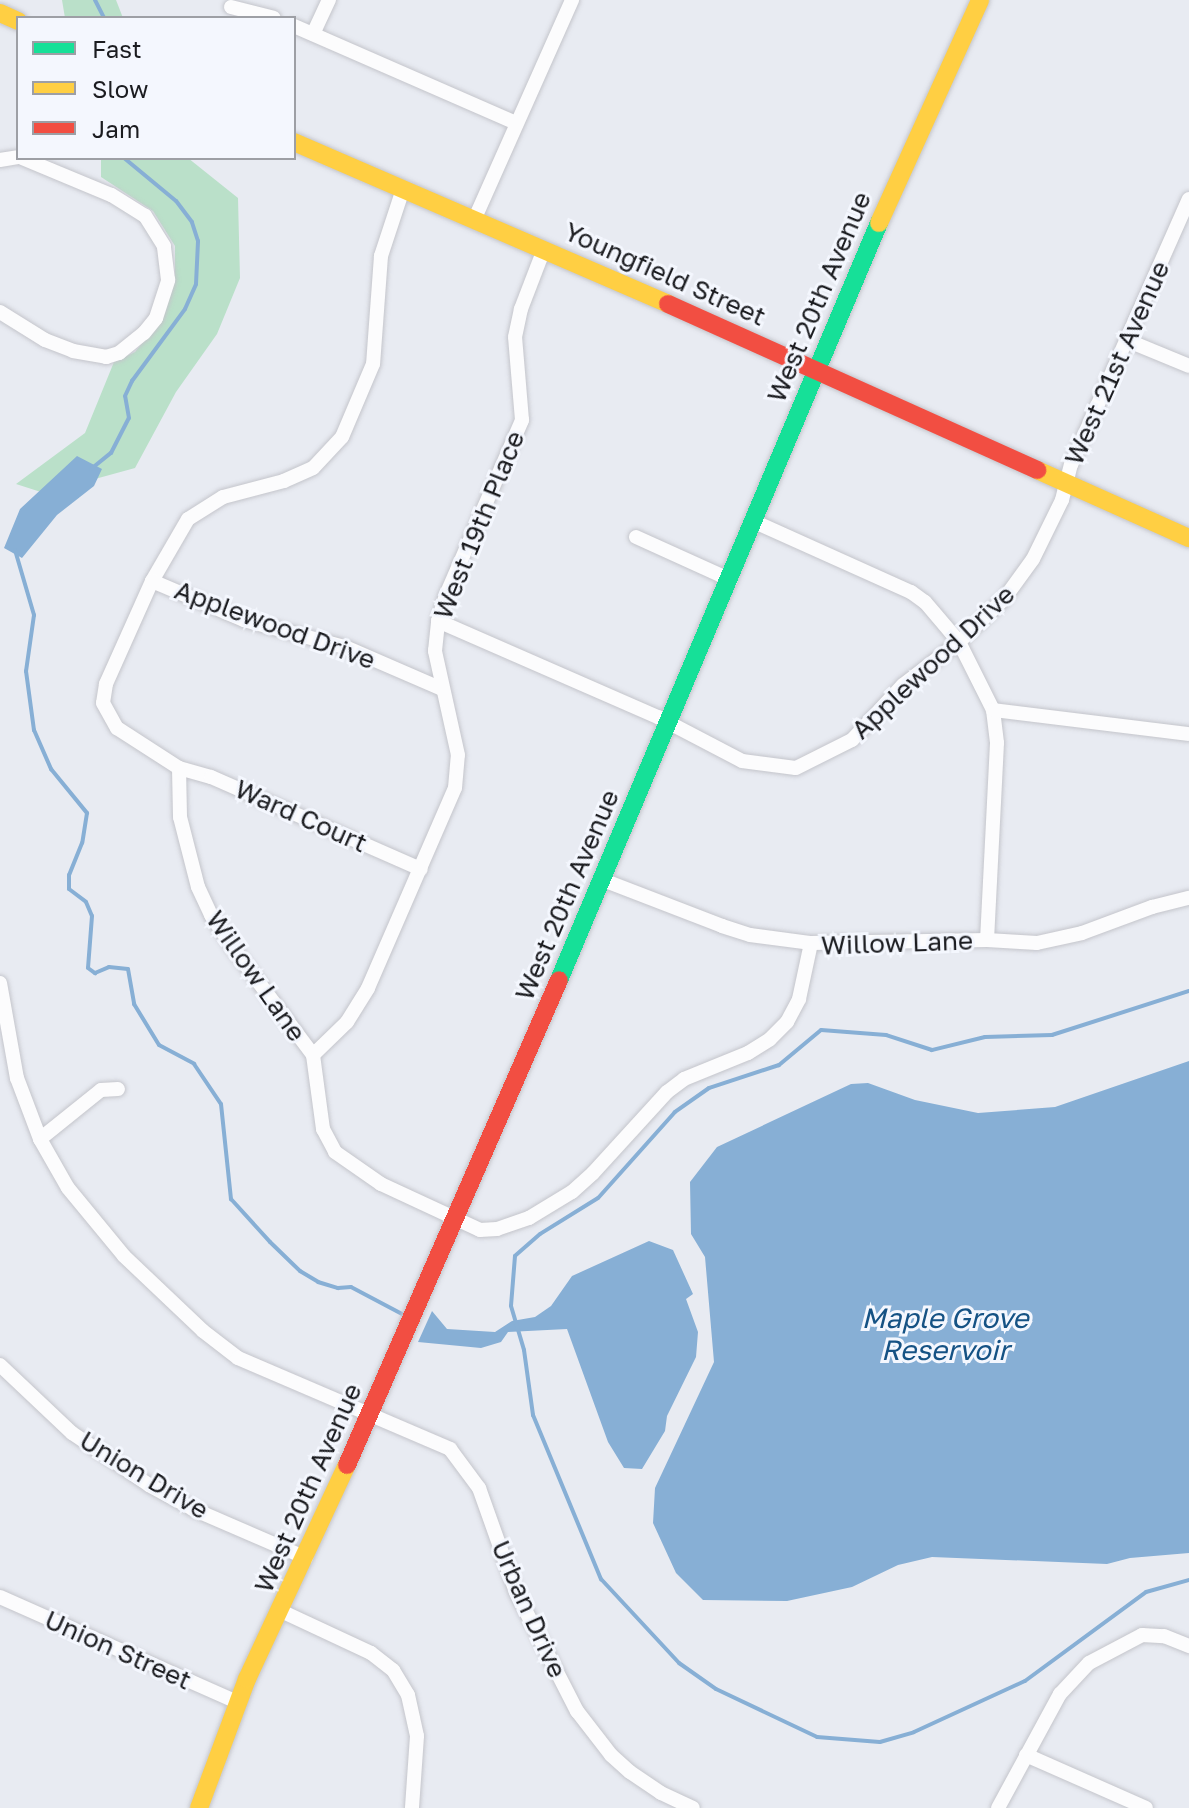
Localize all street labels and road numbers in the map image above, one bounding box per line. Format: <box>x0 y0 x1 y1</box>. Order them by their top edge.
street label: West 20th Avenue <box>761 187 877 407</box>
street label: Youngfield Street <box>560 216 770 332</box>
street label: West 21st Avenue <box>1058 256 1176 470</box>
street label: West 19th Place <box>427 426 531 624</box>
street label: Applewood Drive <box>170 574 380 676</box>
street label: Applewood Drive <box>845 579 1021 745</box>
street label: Ward Court <box>230 773 372 859</box>
street label: West 20th Avenue <box>509 785 625 1005</box>
street label: Willow Lane <box>200 905 312 1047</box>
street label: Willow Lane <box>820 925 974 961</box>
street label: West 20th Avenue <box>248 1379 368 1597</box>
street label: Union Drive <box>74 1424 214 1526</box>
street label: Urban Drive <box>485 1536 573 1682</box>
street label: Union Street <box>40 1604 196 1696</box>

